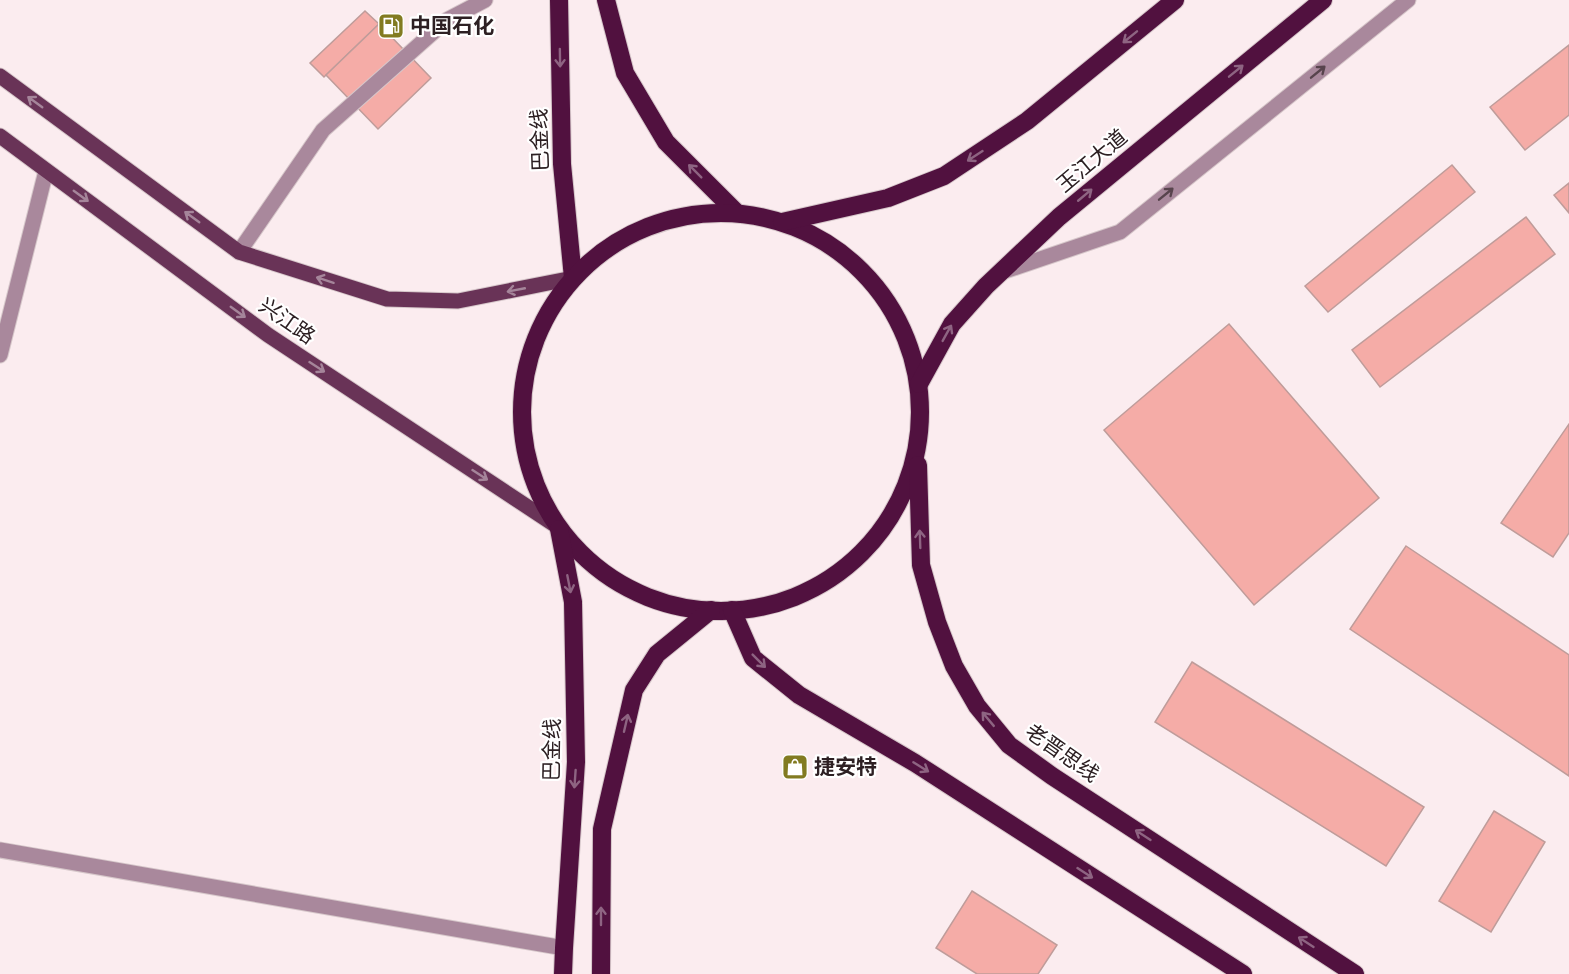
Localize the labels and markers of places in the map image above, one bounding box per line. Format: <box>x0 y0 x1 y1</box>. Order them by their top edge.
fuel station icon: 中国石化 <box>376 11 406 41</box>
place label: 中国石化 <box>410 14 494 38</box>
shop icon: 捷安特 <box>780 752 810 782</box>
place label: 捷安特 <box>814 755 877 779</box>

